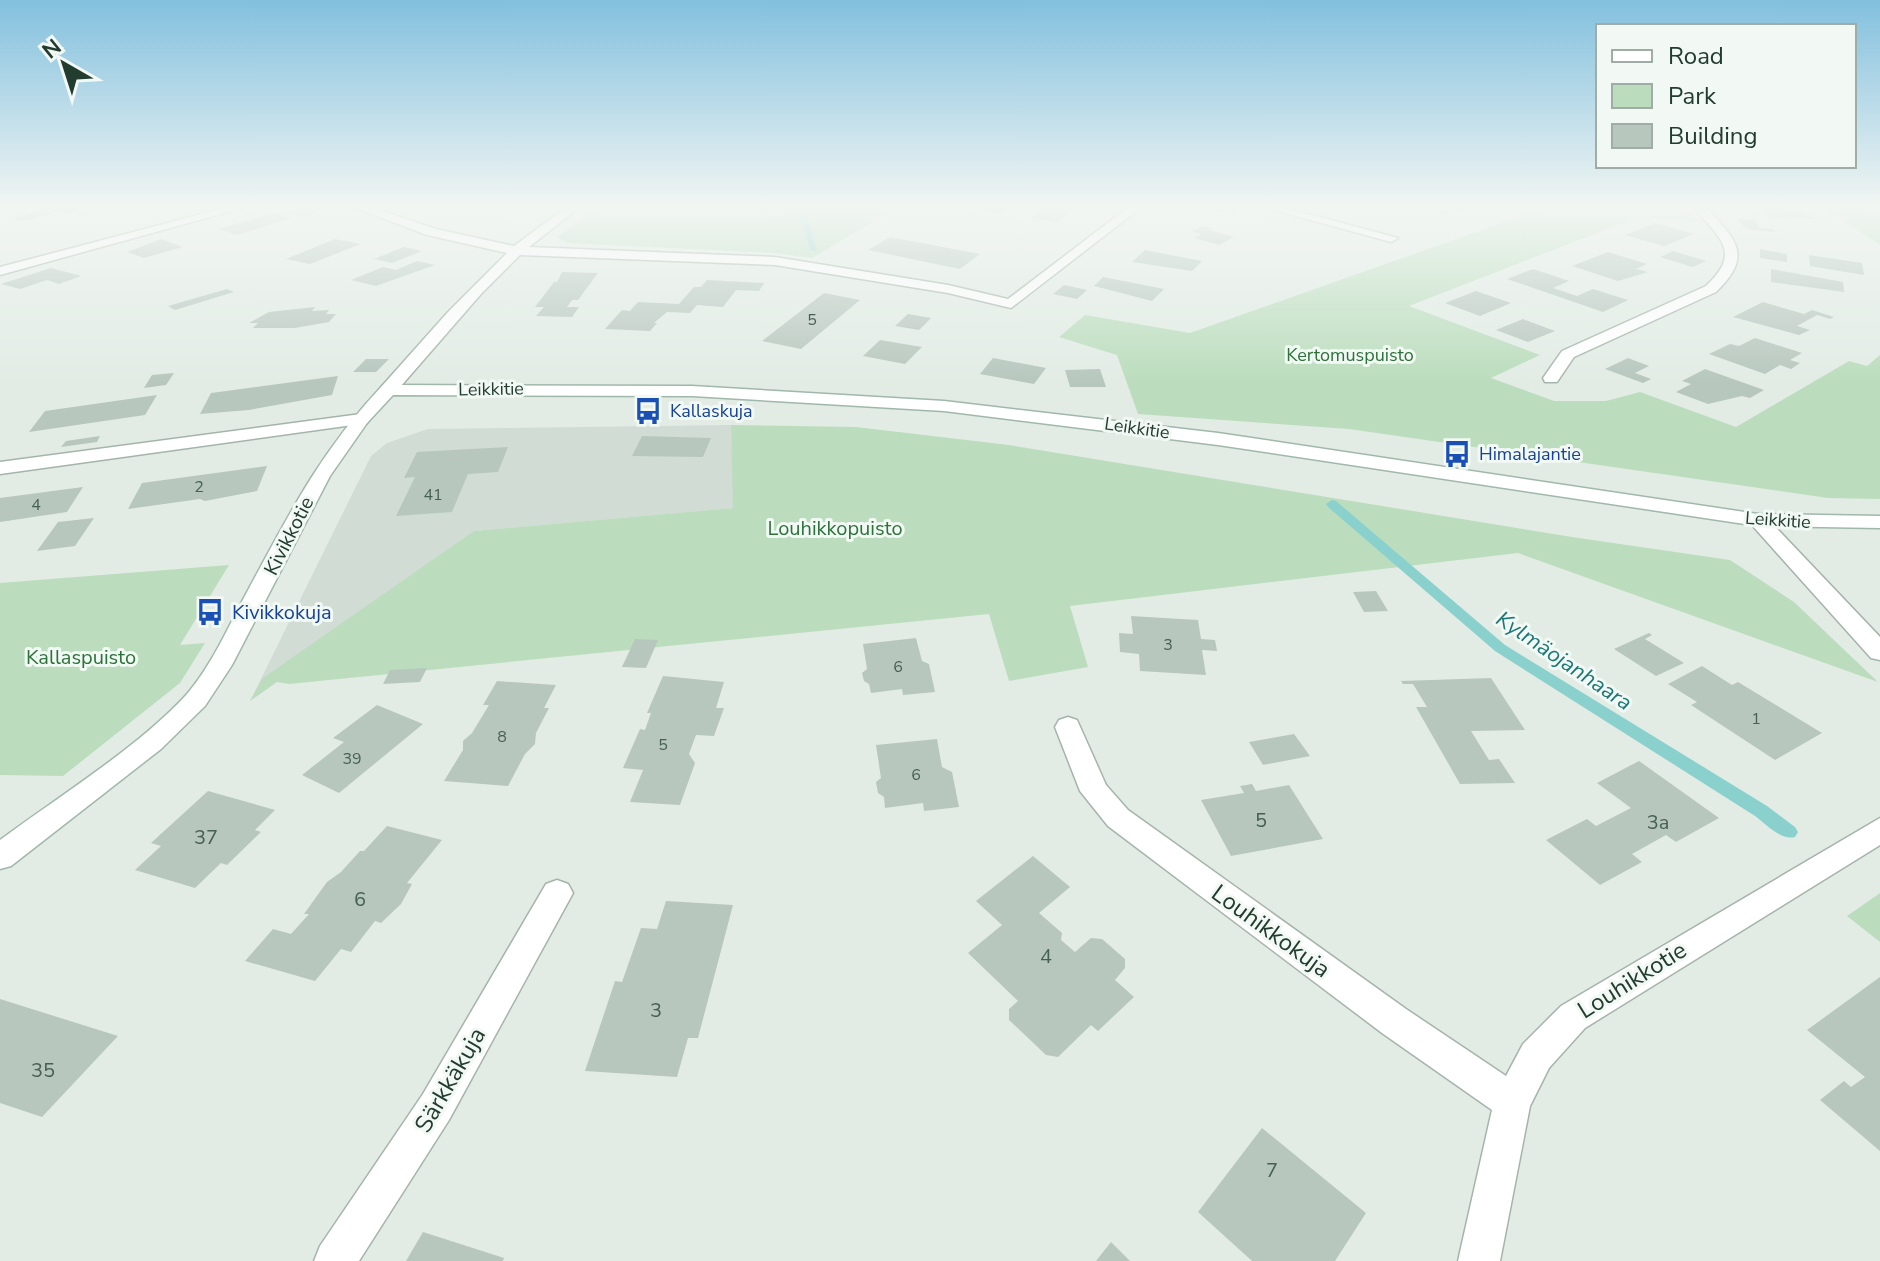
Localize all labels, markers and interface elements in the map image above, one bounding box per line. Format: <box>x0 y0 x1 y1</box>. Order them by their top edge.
north arrow <box>24 24 104 104</box>
legend <box>1596 24 1856 168</box>
text: N <box>36 32 68 66</box>
text: Road <box>1668 40 1724 72</box>
text: Park <box>1668 80 1717 112</box>
text: Building <box>1668 120 1758 152</box>
house number: 5 <box>807 309 817 331</box>
park label: Kertomuspuisto <box>1286 343 1414 367</box>
street label: Leikkitie <box>458 376 524 402</box>
bus stop icon: Kallaskuja <box>633 396 663 426</box>
place label: Kallaskuja <box>670 399 753 423</box>
street label: Leikkitie <box>1103 412 1171 444</box>
bus stop icon: Himalajantie <box>1442 439 1472 469</box>
place label: Himalajantie <box>1479 442 1581 466</box>
house number: 2 <box>194 476 204 498</box>
house number: 41 <box>423 484 443 506</box>
street label: Kivikkotie <box>258 492 320 580</box>
house number: 4 <box>31 494 41 516</box>
street label: Leikkitie <box>1744 506 1812 534</box>
park label: Louhikkopuisto <box>767 515 903 542</box>
bus stop icon: Kivikkokuja <box>195 597 225 627</box>
place label: Kivikkokuja <box>232 599 332 626</box>
water label: Kylmäojanhaara <box>1490 604 1638 718</box>
house number: 3 <box>1163 634 1173 656</box>
park label: Kallaspuisto <box>26 644 136 671</box>
house number: 6 <box>893 656 903 678</box>
house number: 1 <box>1751 708 1761 730</box>
house number: 8 <box>497 726 507 748</box>
house number: 5 <box>658 734 668 756</box>
house number: 39 <box>342 748 362 770</box>
house number: 6 <box>911 764 921 786</box>
house number: 5 <box>1255 807 1267 834</box>
house number: 3a <box>1647 809 1669 836</box>
house number: 37 <box>194 824 218 851</box>
street label: Louhikkokuja <box>1205 877 1337 985</box>
house number: 6 <box>354 886 366 913</box>
street label: Louhikkotie <box>1572 934 1692 1026</box>
house number: 4 <box>1040 943 1052 970</box>
house number: 3 <box>650 997 662 1024</box>
street label: Särkkäkuja <box>407 1022 493 1138</box>
house number: 35 <box>31 1057 55 1084</box>
house number: 7 <box>1266 1157 1278 1184</box>

